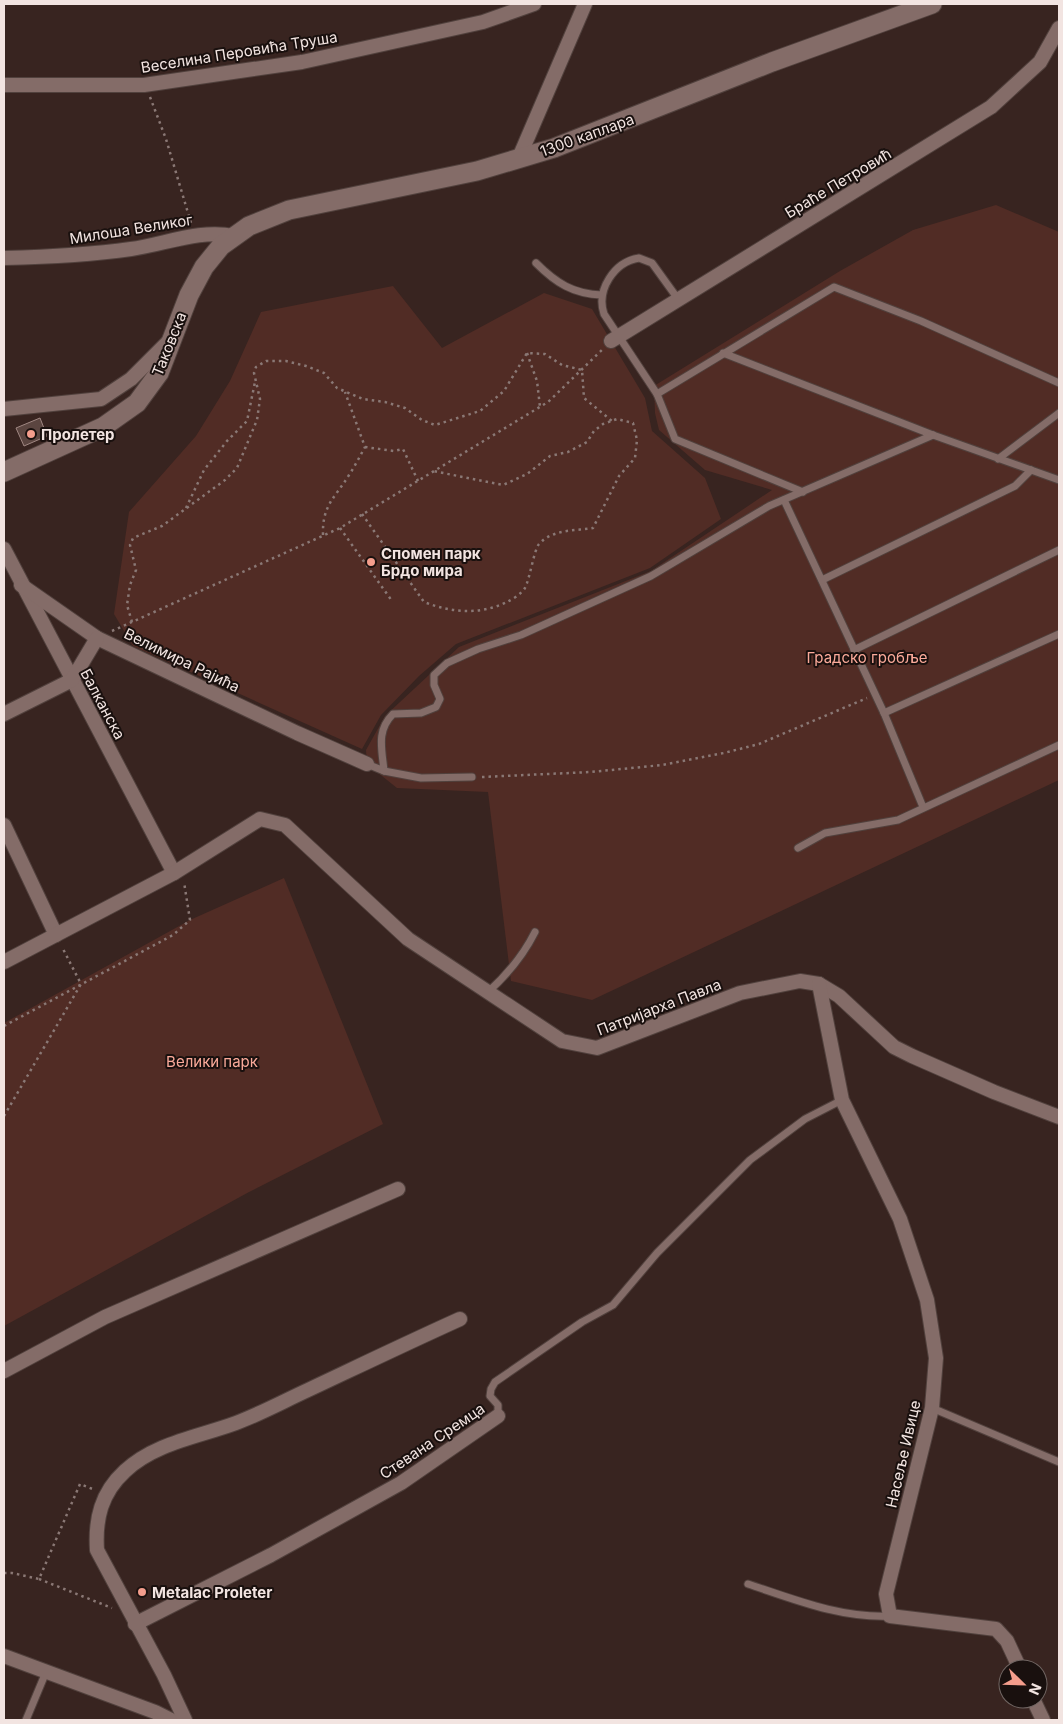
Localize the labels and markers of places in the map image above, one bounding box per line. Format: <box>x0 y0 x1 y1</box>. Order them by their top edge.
place label: Пролетер <box>41 425 115 444</box>
marker: Пролетер <box>25 428 37 440</box>
place label: Спомен парк Брдо мира <box>381 544 481 580</box>
marker: Спомен парк Брдо мира <box>365 556 377 568</box>
place label: Metalac Proleter <box>152 1583 272 1602</box>
marker: Metalac Proleter <box>136 1586 148 1598</box>

